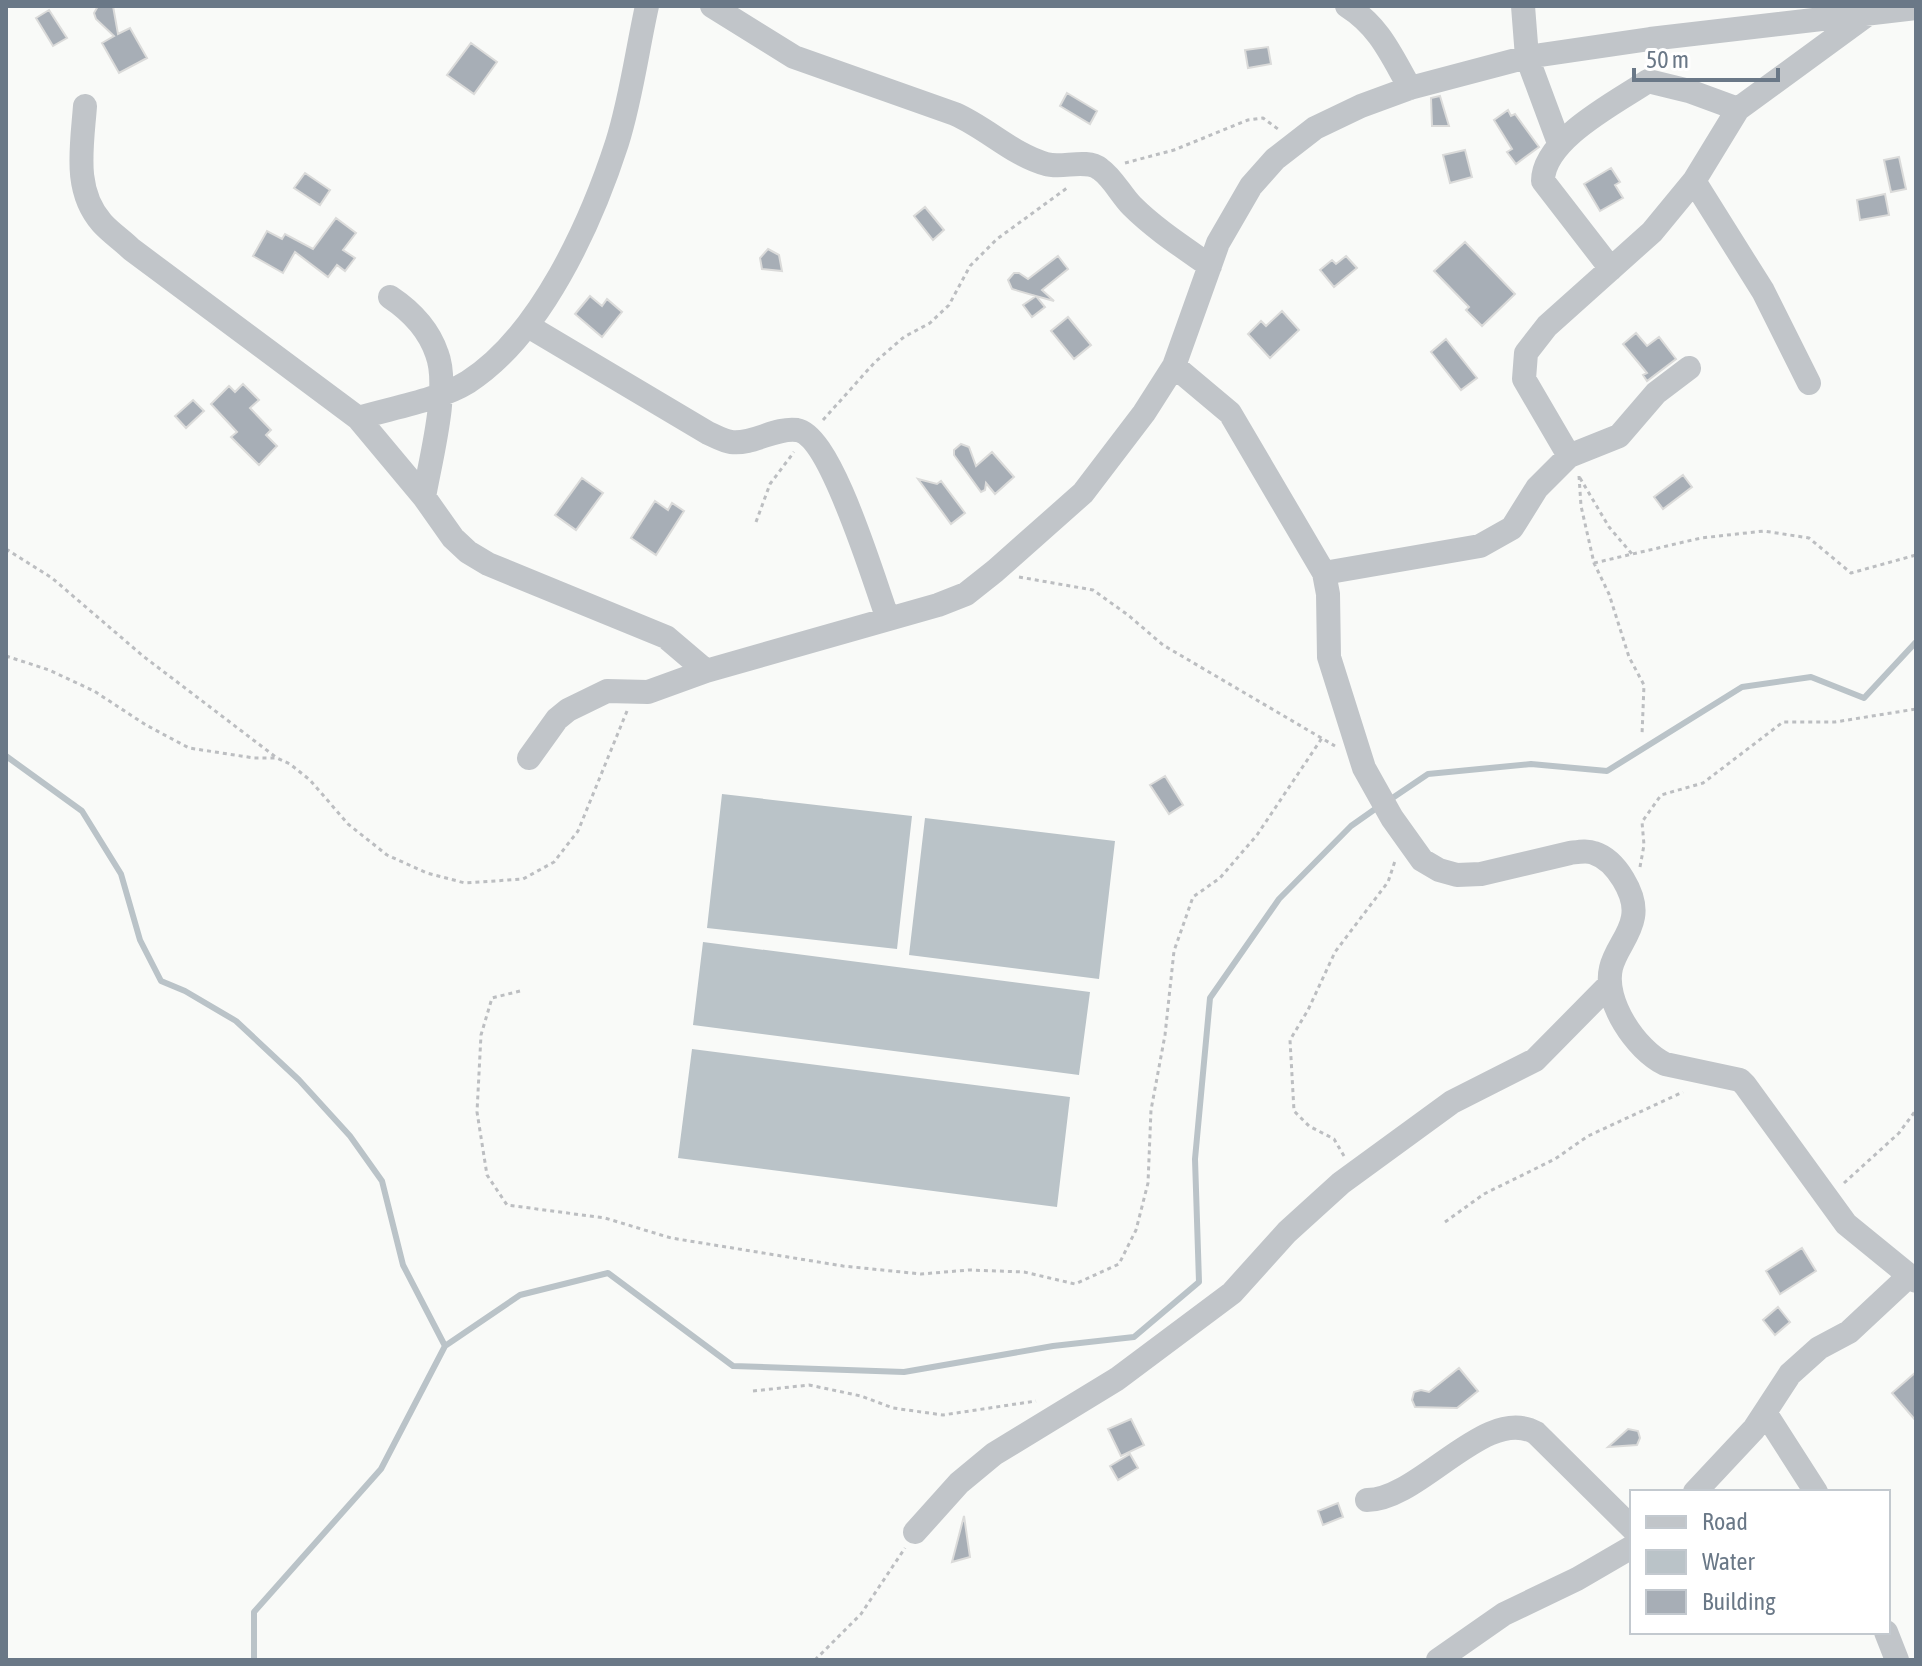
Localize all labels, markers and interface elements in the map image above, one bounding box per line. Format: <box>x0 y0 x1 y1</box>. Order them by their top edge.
scale bar <box>1634 32 1778 82</box>
text: 50 m <box>1646 46 1689 73</box>
legend <box>1630 1490 1890 1634</box>
text: Road <box>1702 1508 1748 1535</box>
text: Water <box>1702 1548 1755 1575</box>
text: Building <box>1702 1588 1776 1615</box>

